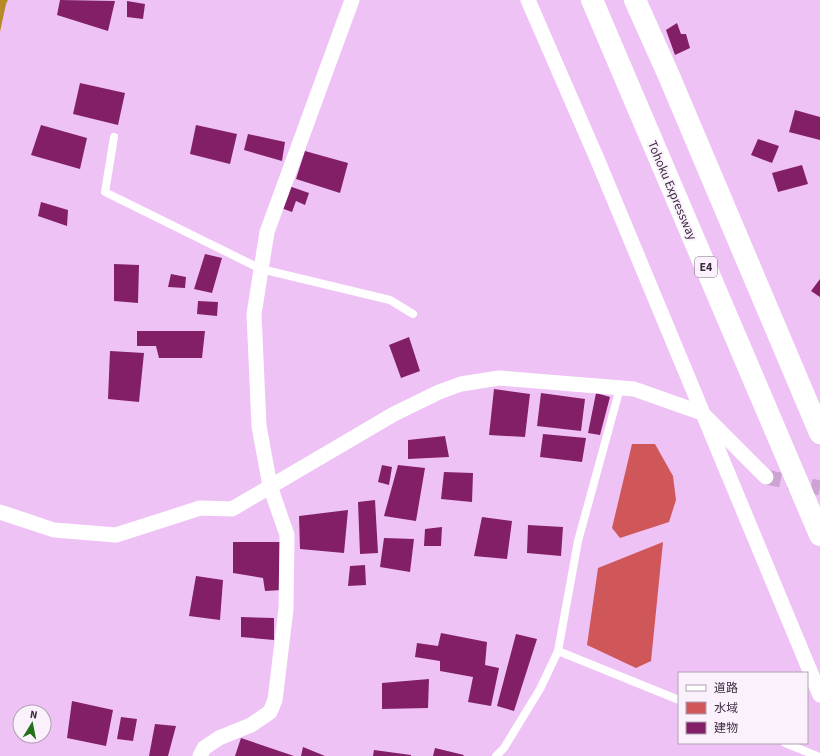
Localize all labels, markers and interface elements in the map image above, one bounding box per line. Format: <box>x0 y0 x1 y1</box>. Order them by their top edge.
street label: Tohoku Expressway <box>643 138 701 243</box>
road number: E4 <box>695 257 717 277</box>
legend <box>678 672 808 744</box>
text: 道路 <box>714 680 738 697</box>
text: 水域 <box>714 700 738 717</box>
north arrow <box>12 704 52 744</box>
text: N <box>29 707 39 723</box>
text: 建物 <box>714 720 738 737</box>

